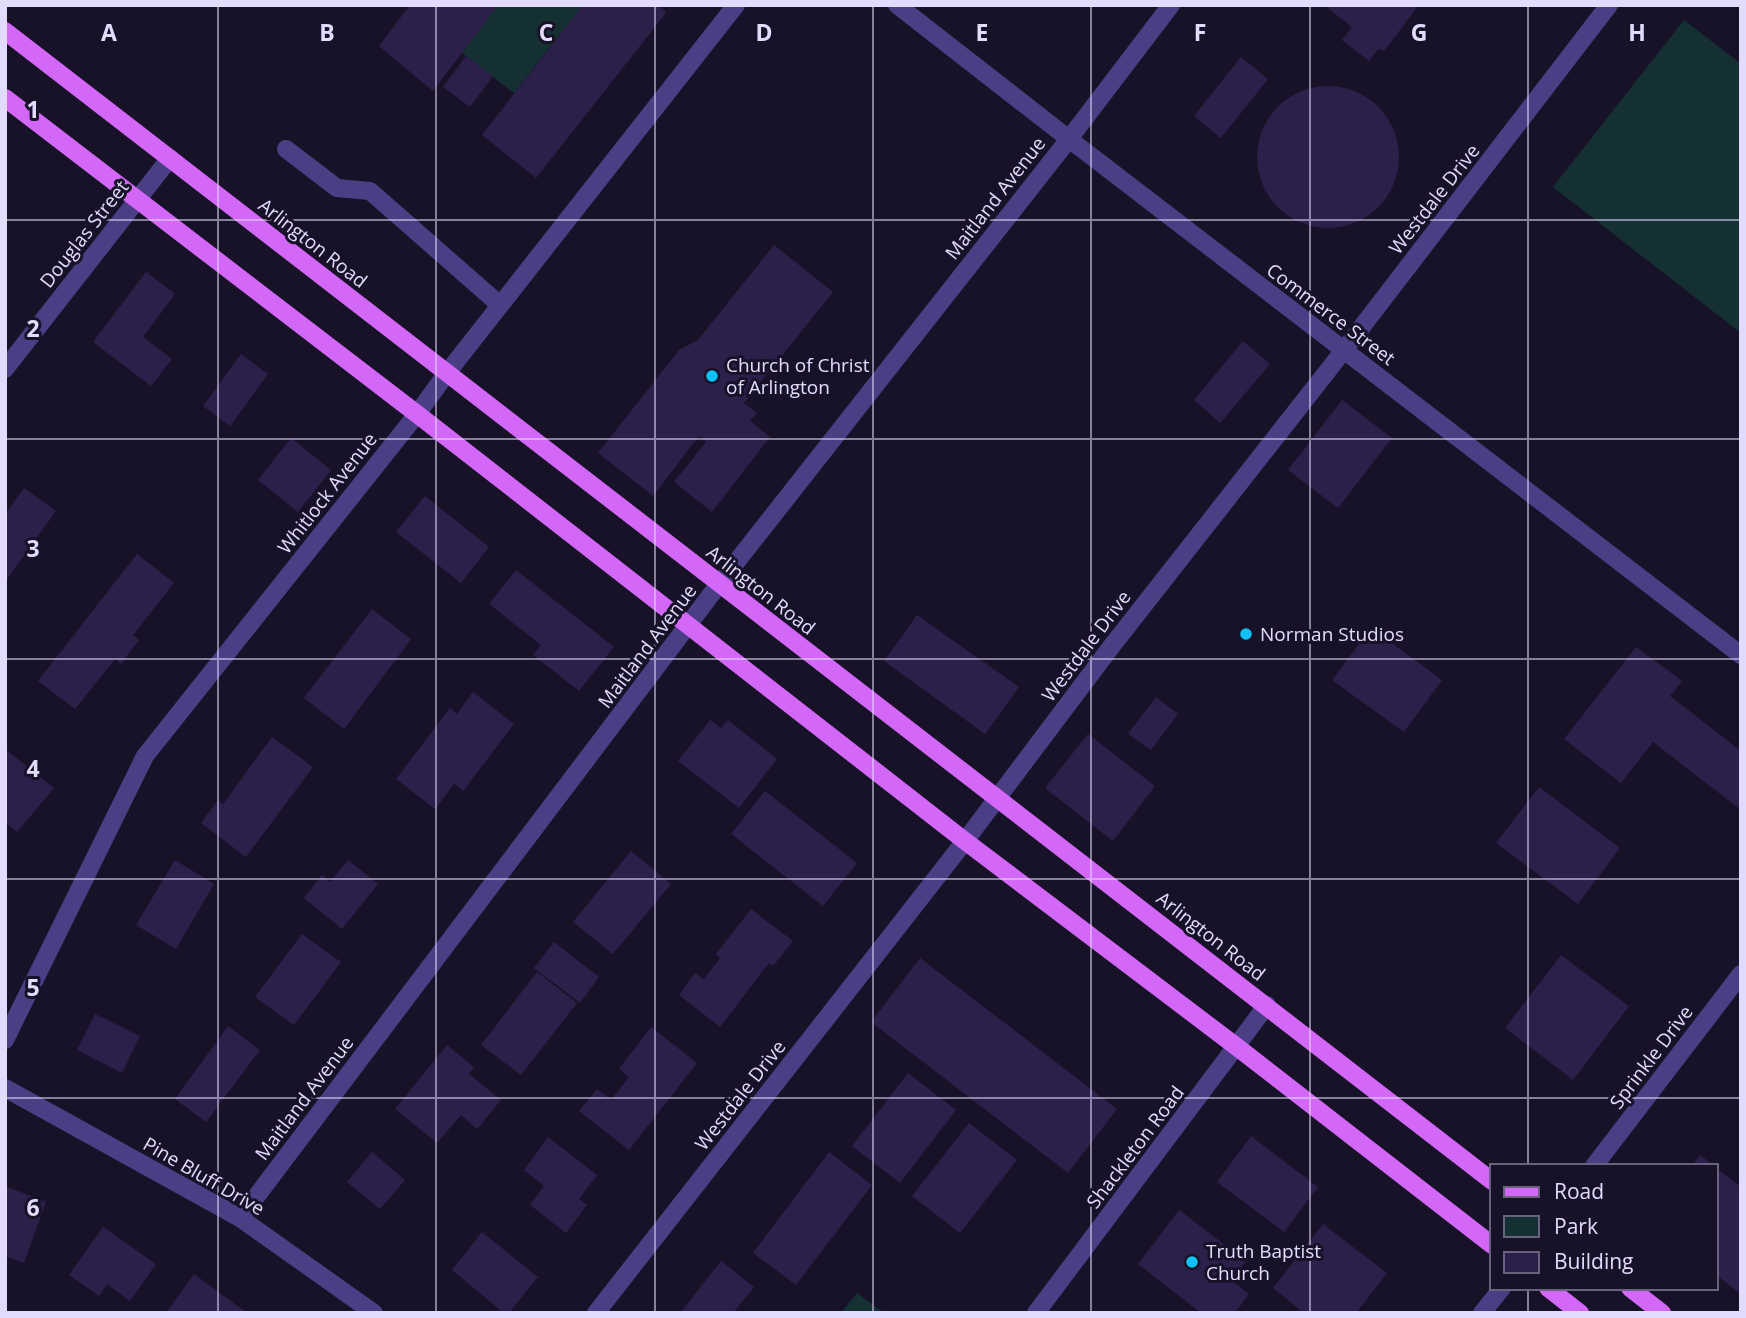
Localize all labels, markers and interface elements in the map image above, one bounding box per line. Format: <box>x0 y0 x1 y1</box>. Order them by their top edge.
text: A <box>101 16 117 48</box>
text: B <box>319 16 335 48</box>
text: C <box>539 16 553 48</box>
text: D <box>755 16 773 48</box>
text: E <box>976 16 988 48</box>
text: F <box>1194 16 1206 48</box>
text: G <box>1411 16 1427 48</box>
text: H <box>1628 16 1646 48</box>
text: 1 <box>26 93 40 125</box>
street label: Maitland Avenue <box>939 131 1051 265</box>
street label: Westdale Drive <box>1383 139 1485 259</box>
street label: Douglas Street <box>34 175 134 293</box>
street label: Arlington Road <box>253 192 373 294</box>
street label: Commerce Street <box>1261 257 1401 371</box>
text: 2 <box>26 312 40 344</box>
place label: Church of Christ of Arlington <box>726 352 870 400</box>
marker: Church of Christ of Arlington <box>704 368 720 384</box>
street label: Whitlock Avenue <box>271 427 383 559</box>
text: 3 <box>26 532 40 564</box>
street label: Arlington Road <box>701 539 821 641</box>
street label: Maitland Avenue <box>592 579 702 713</box>
street label: Westdale Drive <box>1036 585 1136 707</box>
place label: Norman Studios <box>1260 621 1404 647</box>
marker: Norman Studios <box>1238 626 1254 642</box>
text: 4 <box>26 752 40 784</box>
street label: Arlington Road <box>1151 885 1271 987</box>
text: 5 <box>26 971 40 1003</box>
street label: Sprinkle Drive <box>1604 1000 1698 1114</box>
street label: Maitland Avenue <box>249 1031 359 1165</box>
street label: Westdale Drive <box>689 1035 791 1155</box>
street label: Shackleton Road <box>1080 1080 1190 1214</box>
street label: Pine Bluff Drive <box>138 1131 270 1221</box>
legend <box>1490 1164 1718 1290</box>
text: Road <box>1554 1177 1604 1205</box>
text: 6 <box>26 1191 40 1223</box>
text: Park <box>1554 1212 1598 1240</box>
place label: Truth Baptist Church <box>1206 1238 1321 1286</box>
text: Building <box>1554 1247 1633 1275</box>
marker: Truth Baptist Church <box>1184 1254 1200 1270</box>

